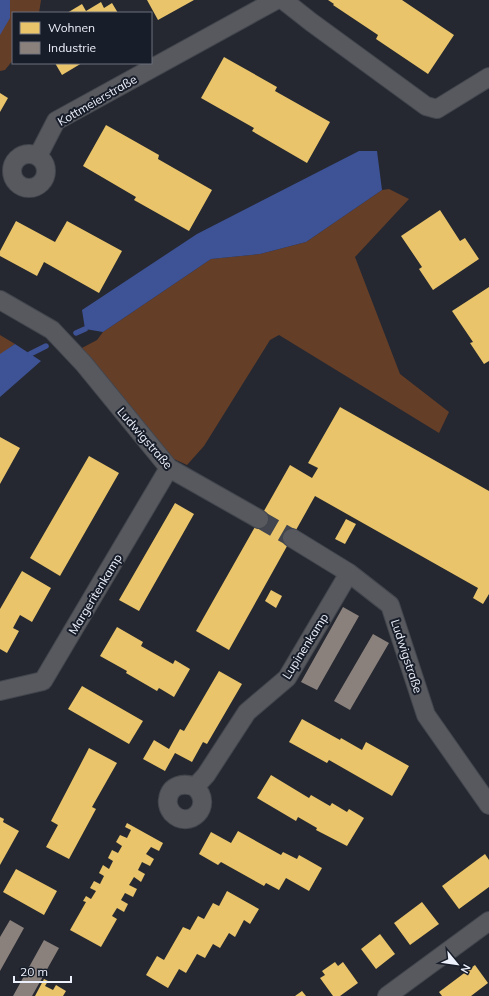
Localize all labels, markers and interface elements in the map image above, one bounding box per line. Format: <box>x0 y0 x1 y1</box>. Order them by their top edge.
legend <box>12 12 152 64</box>
text: Wohnen <box>48 20 95 35</box>
text: Industrie <box>48 40 96 55</box>
street label: Kottmeierstraße <box>55 71 139 129</box>
street label: Ludwigstraße <box>114 404 176 472</box>
street label: Margeritenkamp <box>65 551 125 637</box>
street label: Lupinenkamp <box>279 610 331 682</box>
street label: Ludwigstraße <box>388 617 426 695</box>
north arrow <box>437 944 477 984</box>
scale bar <box>14 958 71 984</box>
text: N <box>458 962 474 976</box>
text: 20 m <box>20 964 48 979</box>

